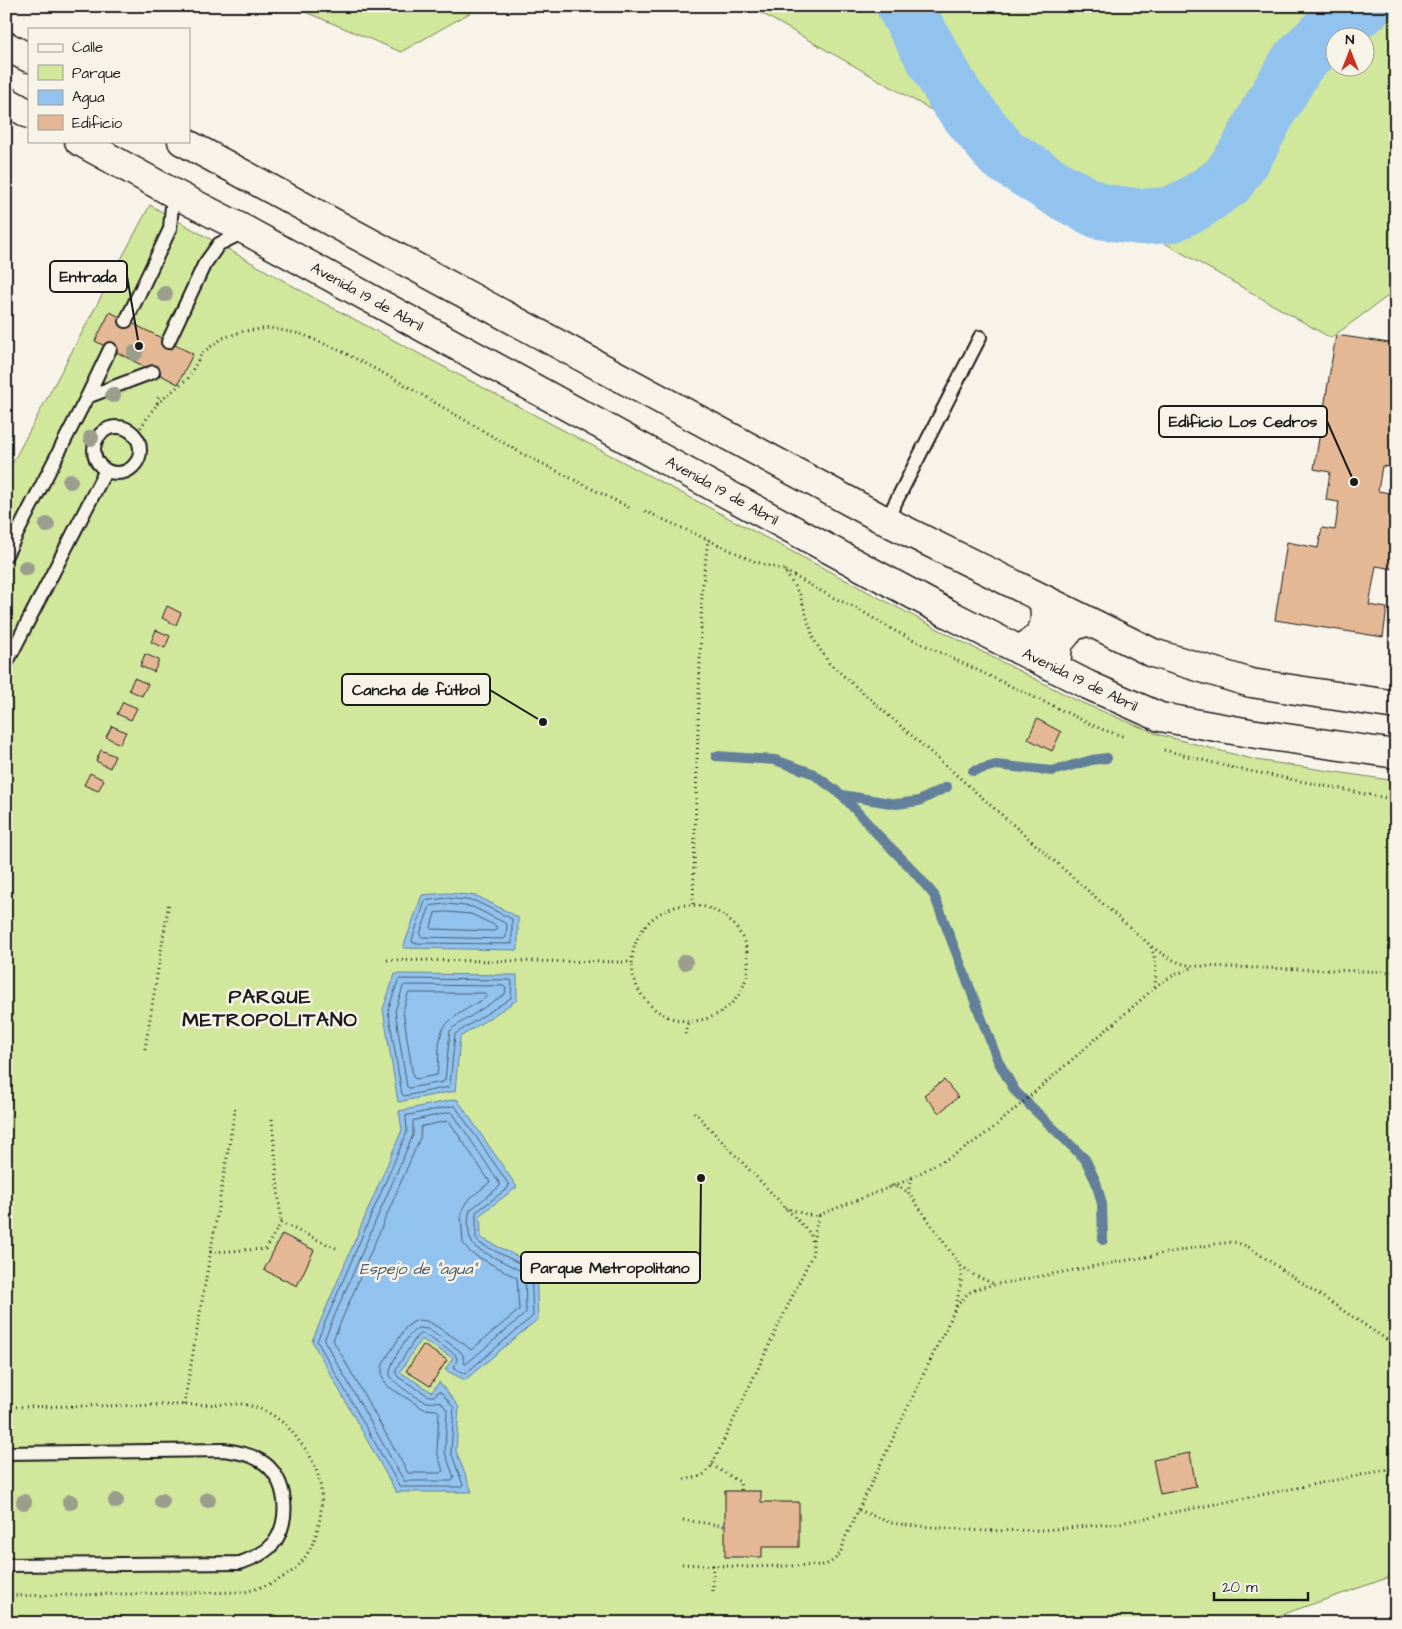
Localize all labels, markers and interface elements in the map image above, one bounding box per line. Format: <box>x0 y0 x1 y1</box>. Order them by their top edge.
legend <box>28 28 190 142</box>
north arrow <box>1324 28 1374 78</box>
text: N <box>1346 30 1355 50</box>
text: Calle <box>72 37 103 58</box>
text: Parque <box>72 63 121 84</box>
text: Agua <box>72 87 105 109</box>
text: Edificio <box>72 113 123 134</box>
street label: Avenida 19 de Abril <box>307 257 427 337</box>
callout: Entrada <box>50 261 127 292</box>
text: Entrada <box>59 266 117 288</box>
callout: Edificio Los Cedros <box>1159 406 1327 437</box>
text: Edificio Los Cedros <box>1169 411 1317 433</box>
street label: Avenida 19 de Abril <box>662 451 782 531</box>
street label: Avenida 19 de Abril <box>1019 643 1141 717</box>
callout: Cancha de fútbol <box>342 674 490 705</box>
text: Cancha de fútbol <box>352 679 480 701</box>
district label: PARQUE METROPOLITANO <box>182 983 358 1034</box>
callout: Parque Metropolitano <box>521 1252 700 1283</box>
text: Parque Metropolitano <box>530 1257 691 1279</box>
water label: Espejo de "agua" <box>360 1258 480 1281</box>
scale bar <box>1214 1569 1308 1601</box>
text: 20 m <box>1222 1577 1258 1598</box>

